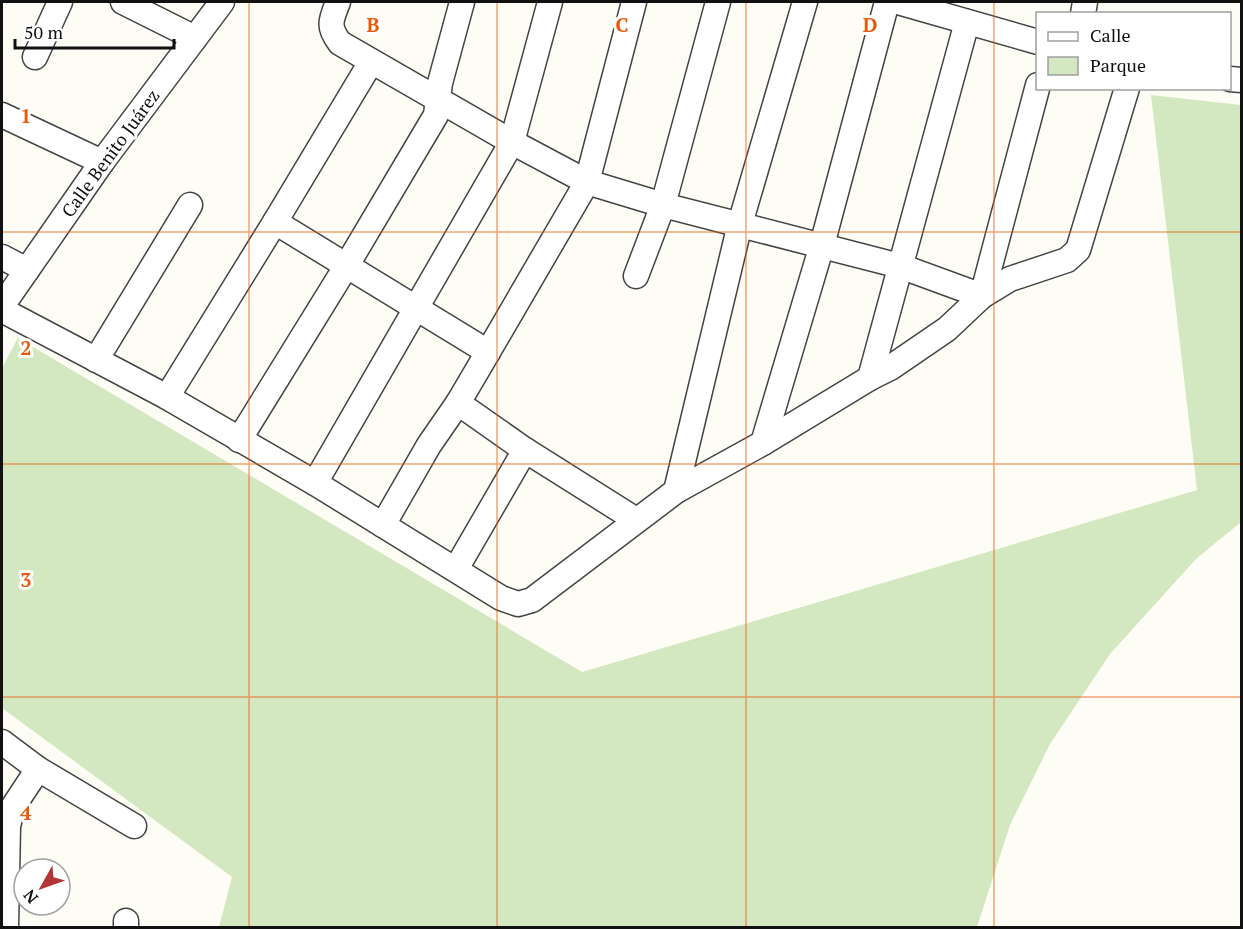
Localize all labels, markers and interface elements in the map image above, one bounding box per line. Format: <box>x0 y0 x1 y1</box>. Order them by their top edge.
text: B <box>367 11 380 38</box>
text: C <box>615 11 629 38</box>
text: D <box>863 11 877 38</box>
scale bar <box>15 12 174 50</box>
legend <box>1036 12 1231 90</box>
text: 50 m <box>24 20 64 44</box>
text: Calle <box>1090 23 1131 47</box>
text: Parque <box>1090 53 1146 77</box>
street label: Calle Benito Juárez <box>56 84 164 222</box>
text: 1 <box>20 102 32 129</box>
text: 2 <box>20 334 32 361</box>
text: 3 <box>20 566 32 593</box>
text: 4 <box>20 799 32 826</box>
north arrow <box>12 857 72 917</box>
text: N <box>18 885 43 908</box>

